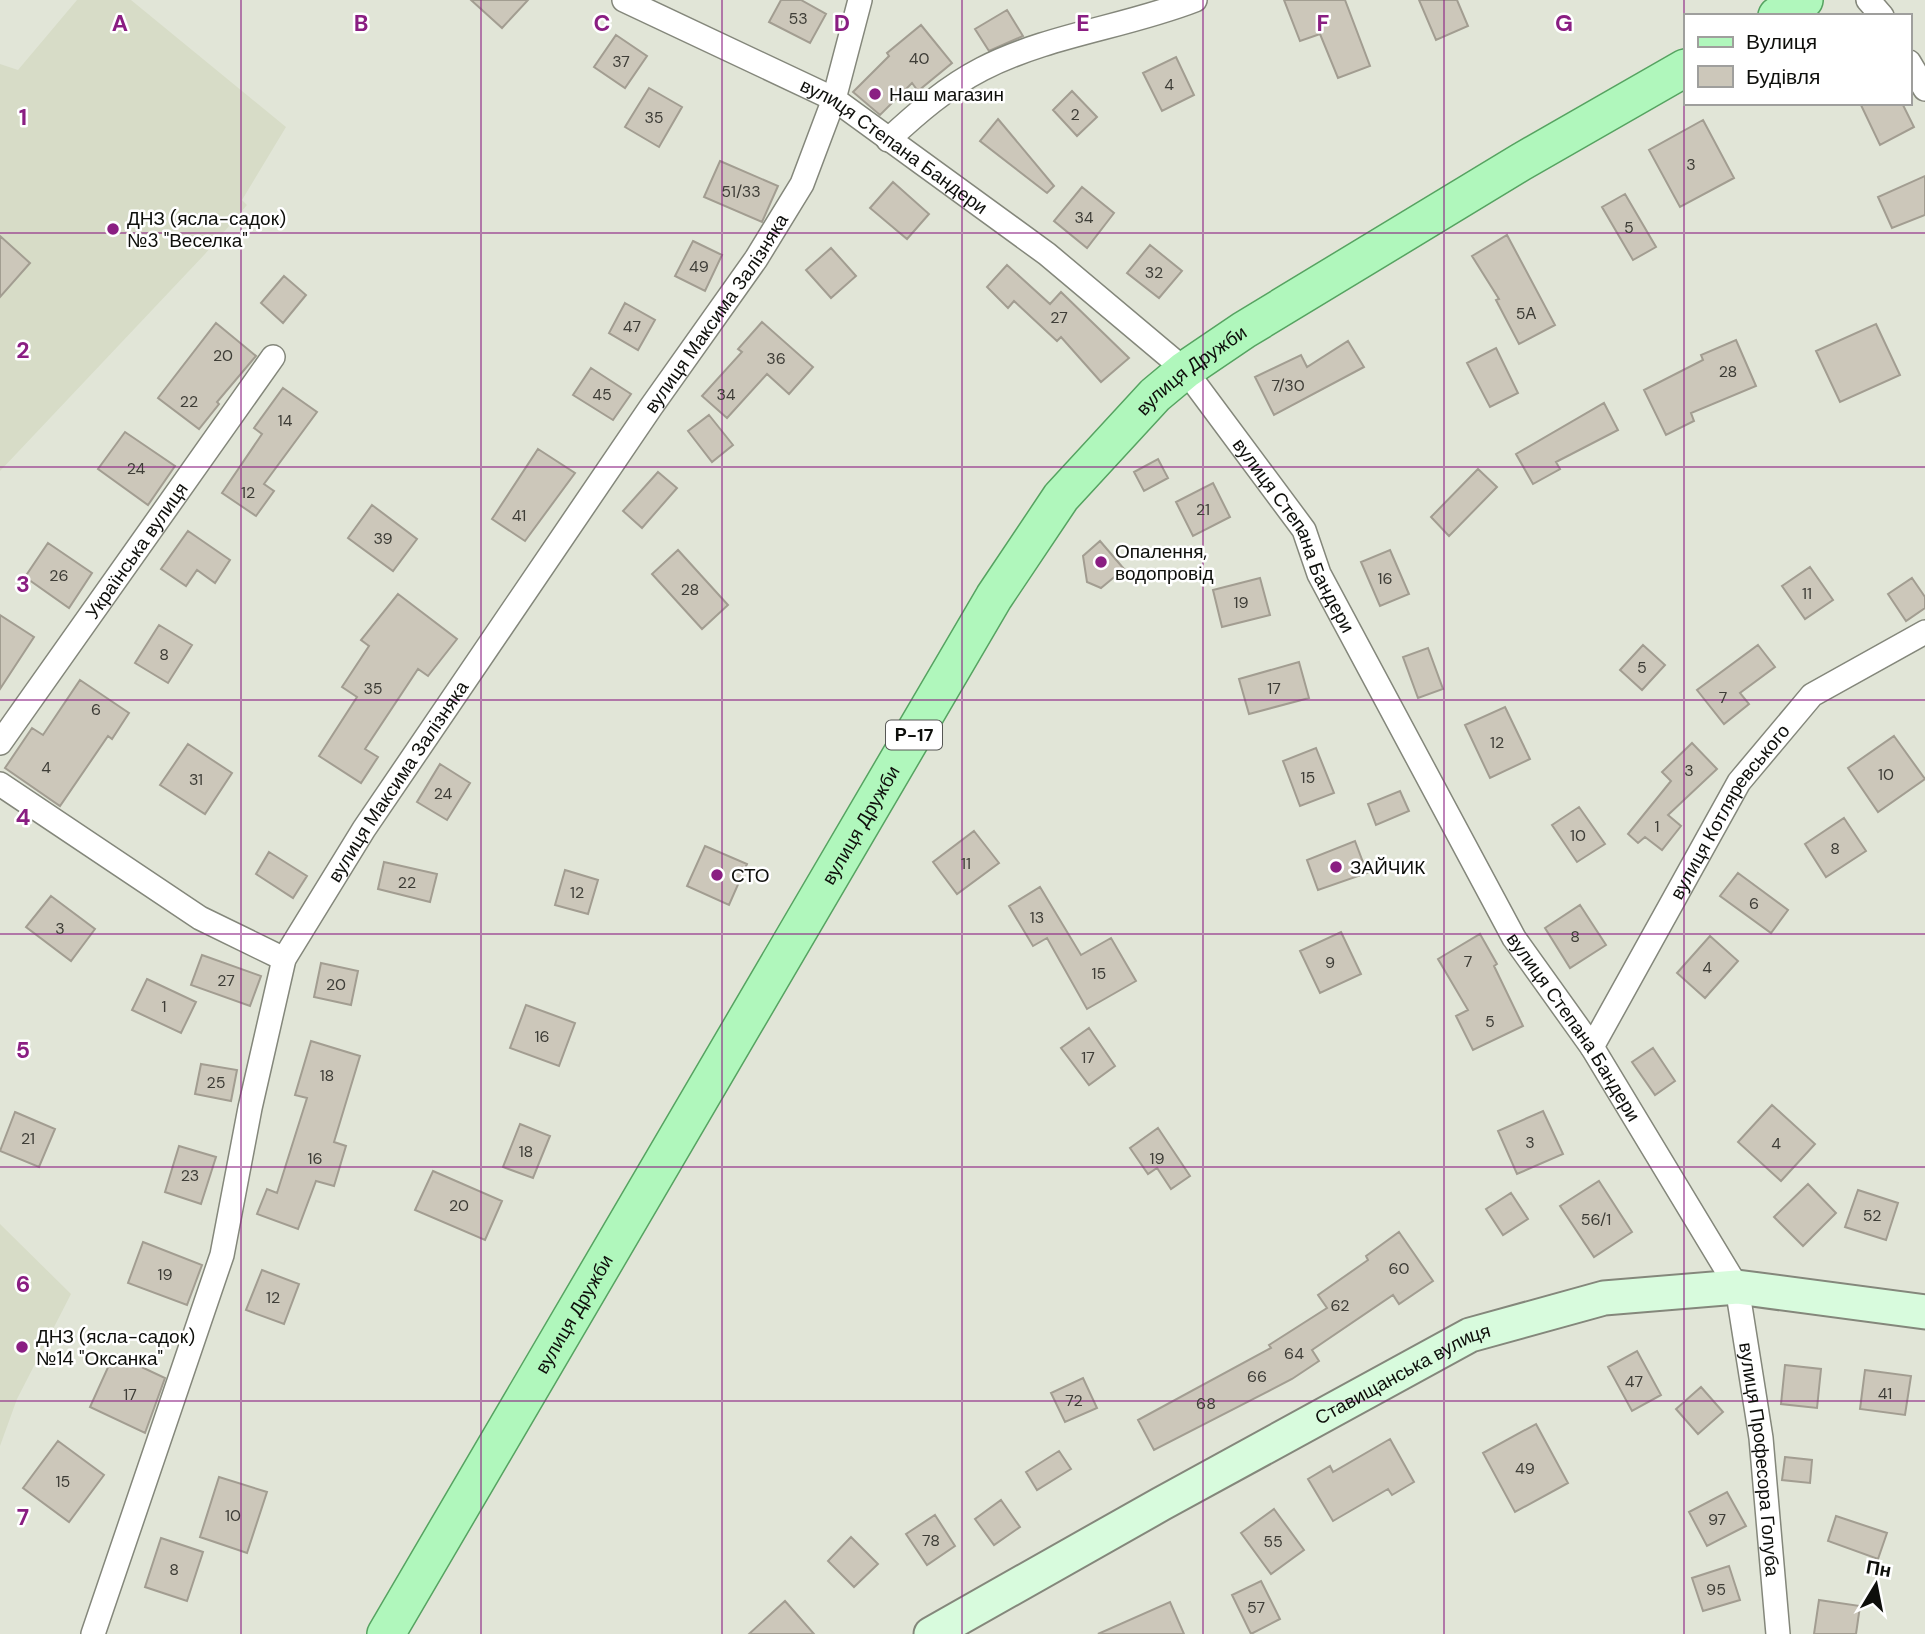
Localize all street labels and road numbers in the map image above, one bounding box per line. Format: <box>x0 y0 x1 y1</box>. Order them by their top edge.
street label: вулиця Степана Бандери <box>796 72 993 219</box>
street label: вулиця Максима Залізняка <box>638 208 794 418</box>
street label: вулиця Дружби <box>1130 319 1251 421</box>
street label: вулиця Степана Бандери <box>1227 433 1361 637</box>
street label: Українська вулиця <box>79 477 193 624</box>
street label: вулиця Максима Залізняка <box>322 675 474 887</box>
street label: вулиця Котляревського <box>1664 719 1795 904</box>
road number: Р-17 <box>886 720 942 750</box>
street label: вулиця Дружби <box>816 761 905 889</box>
street label: вулиця Степана Бандери <box>1501 927 1647 1126</box>
street label: вулиця Дружби <box>529 1250 618 1378</box>
street label: Ставищанська вулиця <box>1310 1318 1493 1430</box>
street label: вулиця Професора Голуба <box>1733 1341 1785 1578</box>

